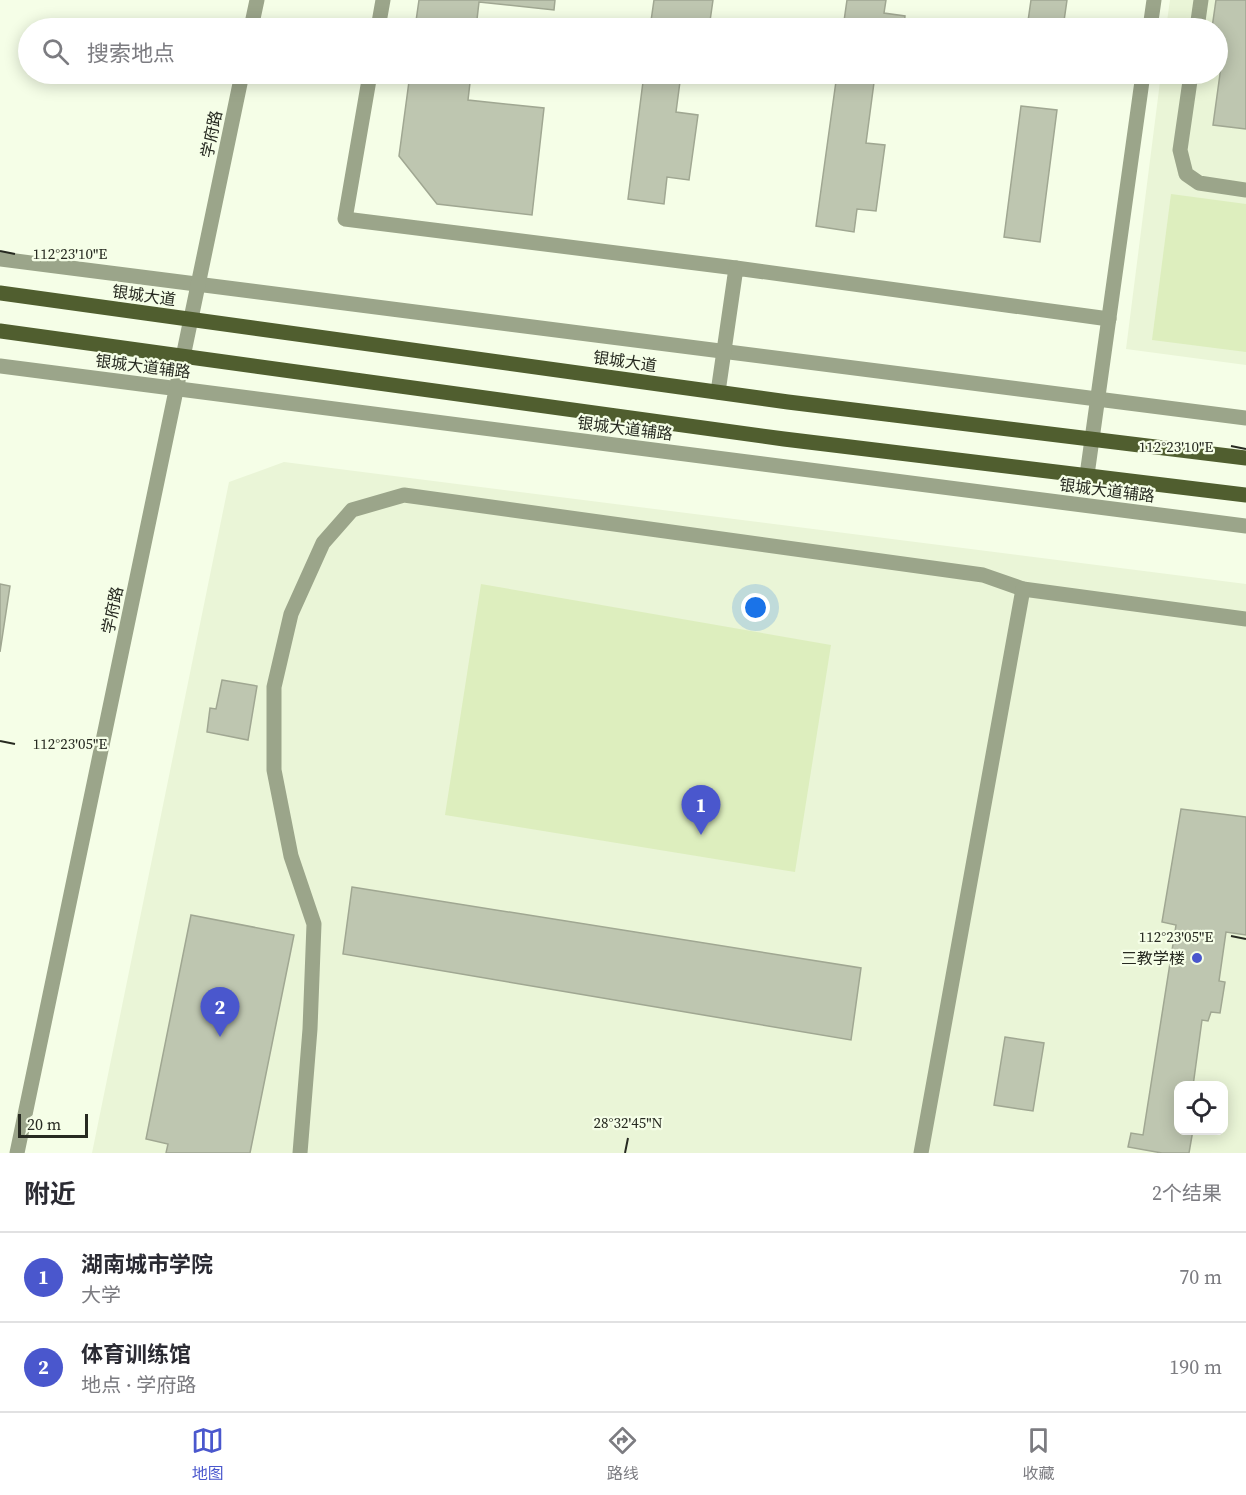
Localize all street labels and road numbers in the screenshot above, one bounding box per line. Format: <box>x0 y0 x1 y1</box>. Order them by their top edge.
street label: 学府路 <box>195 108 227 160</box>
street label: 银城大道 <box>111 280 177 310</box>
street label: 银城大道 <box>592 346 658 376</box>
street label: 银城大道辅路 <box>94 349 192 383</box>
street label: 银城大道辅路 <box>576 411 674 445</box>
street label: 银城大道辅路 <box>1058 473 1156 507</box>
street label: 学府路 <box>96 584 128 636</box>

